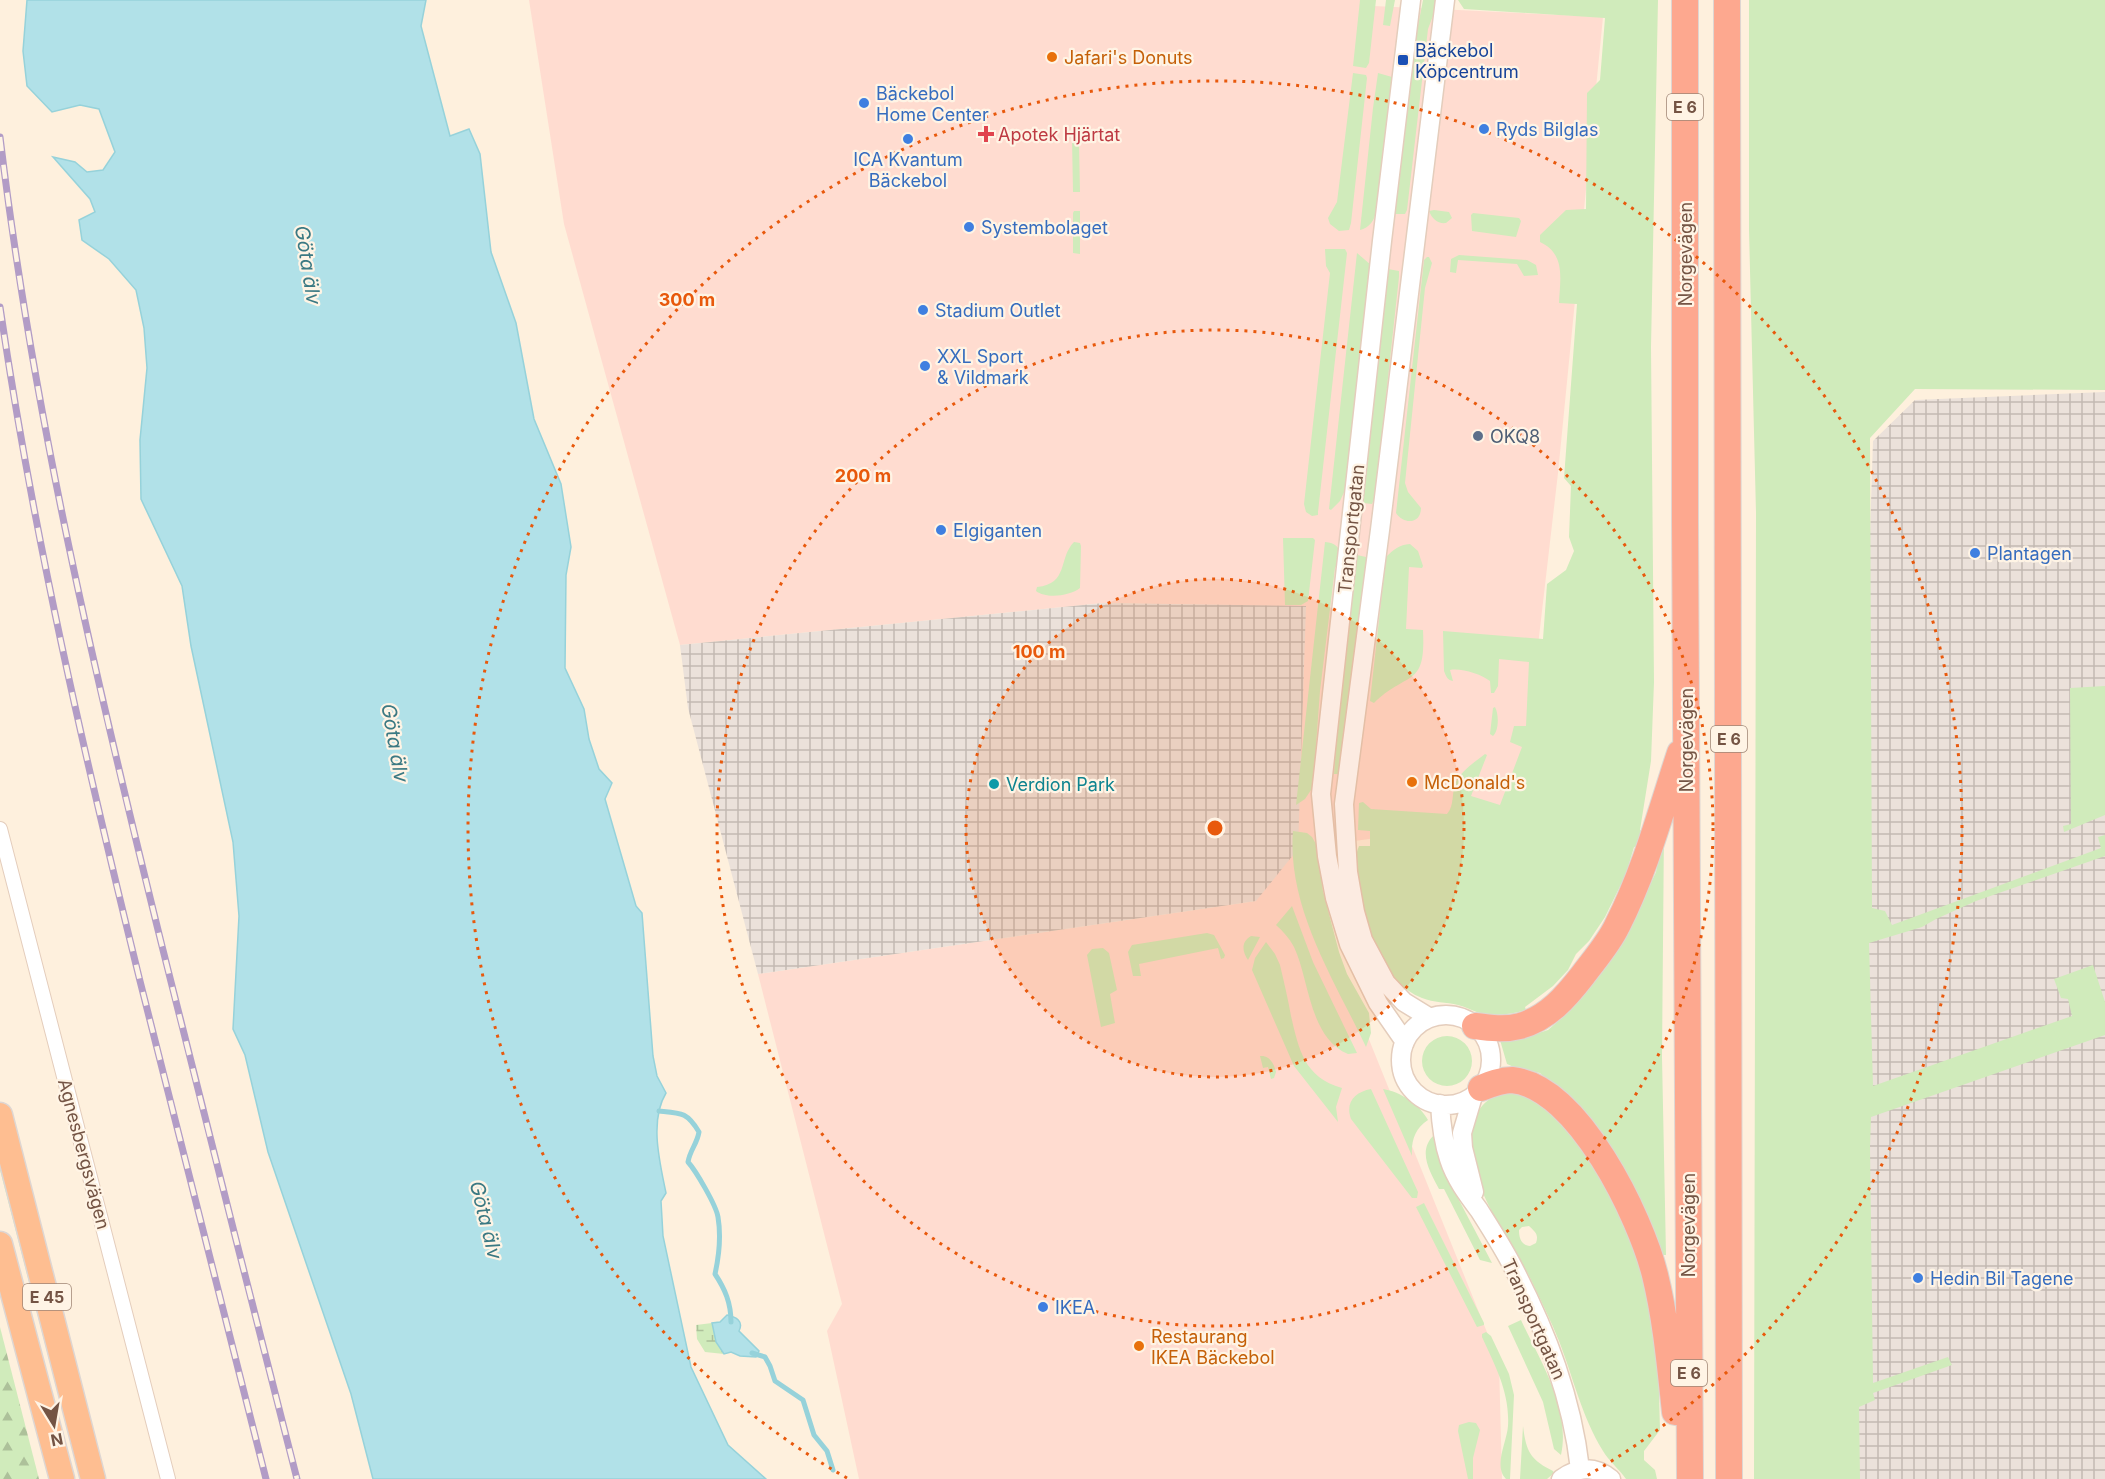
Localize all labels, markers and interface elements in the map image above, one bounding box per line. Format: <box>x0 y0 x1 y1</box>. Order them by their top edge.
place label: Bäckebol Köpcentrum <box>1415 40 1519 82</box>
place label: Jafari's Donuts <box>1064 47 1193 68</box>
marker: Jafari's Donuts <box>1045 50 1059 64</box>
marker: Bäckebol Köpcentrum <box>1396 53 1410 67</box>
place label: Bäckebol Home Center <box>876 83 989 125</box>
road number: E 6 <box>1667 94 1703 120</box>
marker: Bäckebol Home Center <box>857 96 871 110</box>
place label: Ryds Bilglas <box>1496 119 1598 140</box>
marker: Ryds Bilglas <box>1477 122 1491 136</box>
place label: Apotek Hjärtat <box>998 124 1120 145</box>
marker: Apotek Hjärtat <box>979 127 993 141</box>
marker: ICA Kvantum Bäckebol <box>901 132 915 146</box>
place label: ICA Kvantum Bäckebol <box>853 149 963 191</box>
street label: Norgevägen <box>1675 202 1696 306</box>
place label: Systembolaget <box>981 217 1108 238</box>
marker: Systembolaget <box>962 220 976 234</box>
water label: Göta älv <box>290 224 326 307</box>
text: 300 m <box>659 289 715 310</box>
place label: Stadium Outlet <box>935 300 1061 321</box>
marker: Stadium Outlet <box>916 303 930 317</box>
place label: XXL Sport & Vildmark <box>937 346 1029 388</box>
marker: XXL Sport & Vildmark <box>918 359 932 373</box>
place label: OKQ8 <box>1490 426 1540 447</box>
marker: OKQ8 <box>1471 429 1485 443</box>
street label: Transportgatan <box>1334 463 1368 595</box>
text: 200 m <box>835 465 891 486</box>
place label: Elgiganten <box>953 520 1042 541</box>
marker: Elgiganten <box>934 523 948 537</box>
place label: Plantagen <box>1987 543 2072 564</box>
marker: Plantagen <box>1968 546 1982 560</box>
text: 100 m <box>1013 641 1065 662</box>
street label: Norgevägen <box>1676 688 1697 792</box>
water label: Göta älv <box>376 702 414 785</box>
road number: E 6 <box>1711 726 1747 752</box>
place label: McDonald's <box>1424 772 1525 793</box>
place label: Verdion Park <box>1006 774 1115 795</box>
marker: McDonald's <box>1405 775 1419 789</box>
marker: Verdion Park <box>987 777 1001 791</box>
centre of rings <box>1205 818 1225 838</box>
street label: Agnesbergsvägen <box>54 1076 114 1232</box>
street label: Norgevägen <box>1678 1173 1699 1277</box>
water label: Göta älv <box>465 1178 507 1262</box>
street label: Transportgatan <box>1498 1255 1570 1383</box>
place label: Hedin Bil Tagene <box>1930 1268 2074 1289</box>
marker: Hedin Bil Tagene <box>1911 1271 1925 1285</box>
road number: E 45 <box>23 1284 71 1310</box>
place label: IKEA <box>1055 1297 1095 1318</box>
marker: IKEA <box>1036 1300 1050 1314</box>
place label: Restaurang IKEA Bäckebol <box>1151 1326 1275 1368</box>
marker: Restaurang IKEA Bäckebol <box>1132 1339 1146 1353</box>
road number: E 6 <box>1671 1360 1707 1386</box>
north arrow <box>24 1395 84 1455</box>
text: N <box>49 1429 65 1451</box>

